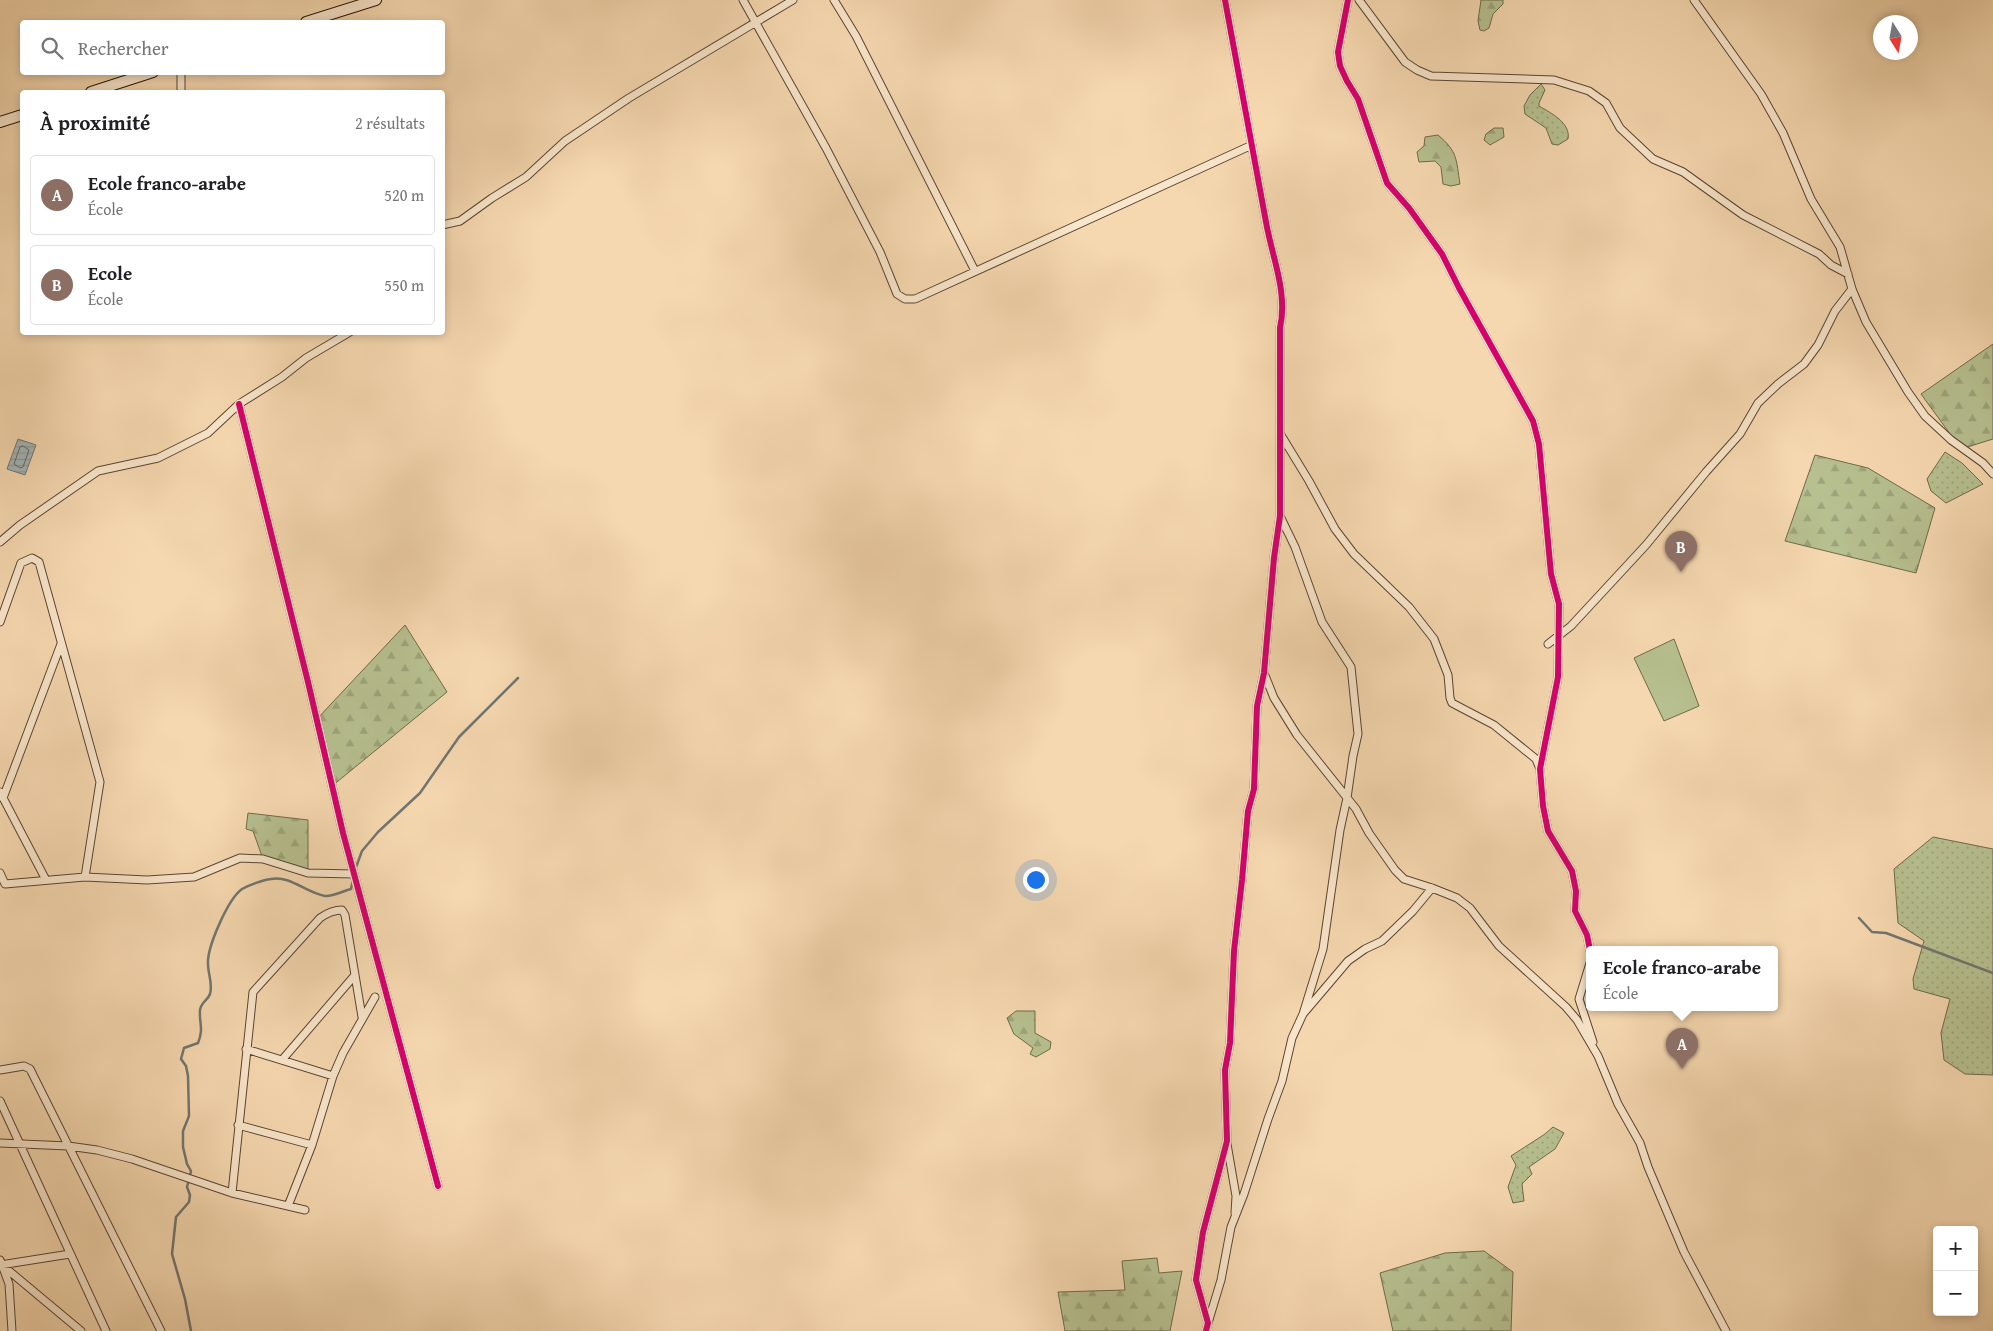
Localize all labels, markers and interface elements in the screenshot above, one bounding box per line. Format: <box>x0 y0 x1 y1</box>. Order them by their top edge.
north arrow <box>1873 15 1918 60</box>
search box <box>20 20 445 75</box>
icon: search <box>38 34 66 62</box>
text: Rechercher <box>78 34 169 62</box>
text: À proximité <box>40 107 150 138</box>
text: 2 résultats <box>355 111 425 135</box>
text: Ecole franco-arabe <box>88 169 246 197</box>
text: A <box>52 183 62 207</box>
text: 520 m <box>384 183 424 207</box>
text: École <box>88 197 123 221</box>
text: Ecole <box>88 259 132 287</box>
text: B <box>52 273 62 297</box>
text: 550 m <box>384 273 424 297</box>
text: École <box>88 287 123 311</box>
pin: B <box>1665 531 1697 572</box>
your location <box>1023 867 1049 893</box>
popup <box>1586 946 1778 1011</box>
text: Ecole franco-arabe <box>1603 953 1761 981</box>
text: École <box>1603 981 1638 1005</box>
pin: A <box>1666 1028 1698 1069</box>
map controls <box>1933 1226 1978 1316</box>
button: + <box>1933 1226 1978 1271</box>
button: − <box>1933 1271 1978 1316</box>

